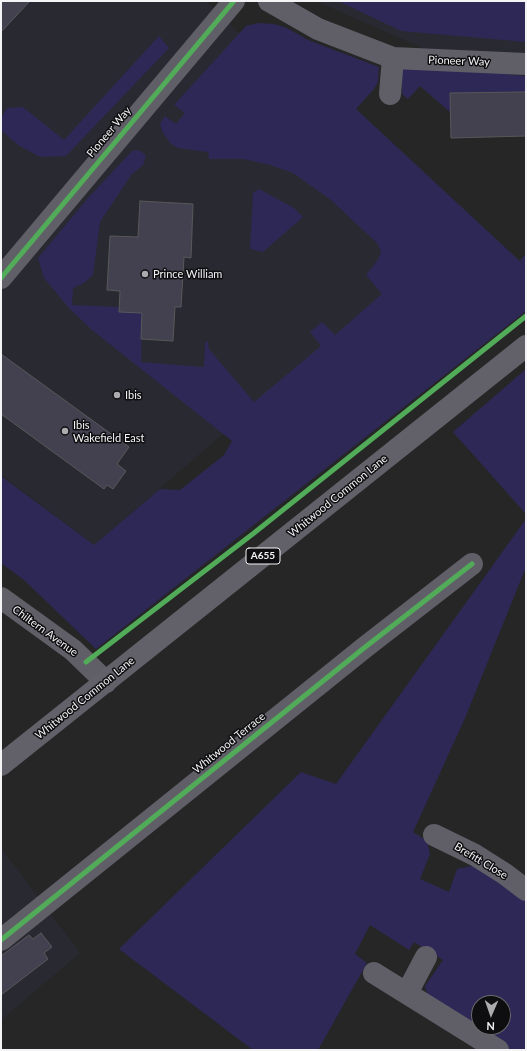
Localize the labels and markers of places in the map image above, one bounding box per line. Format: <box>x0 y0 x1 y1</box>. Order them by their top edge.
place label: Prince William <box>153 267 222 281</box>
marker: Prince William <box>140 269 150 279</box>
place label: Ibis <box>125 388 142 402</box>
marker: Ibis <box>112 390 122 400</box>
place label: Ibis Wakefield East <box>73 418 144 444</box>
marker: Ibis Wakefield East <box>60 426 70 436</box>

